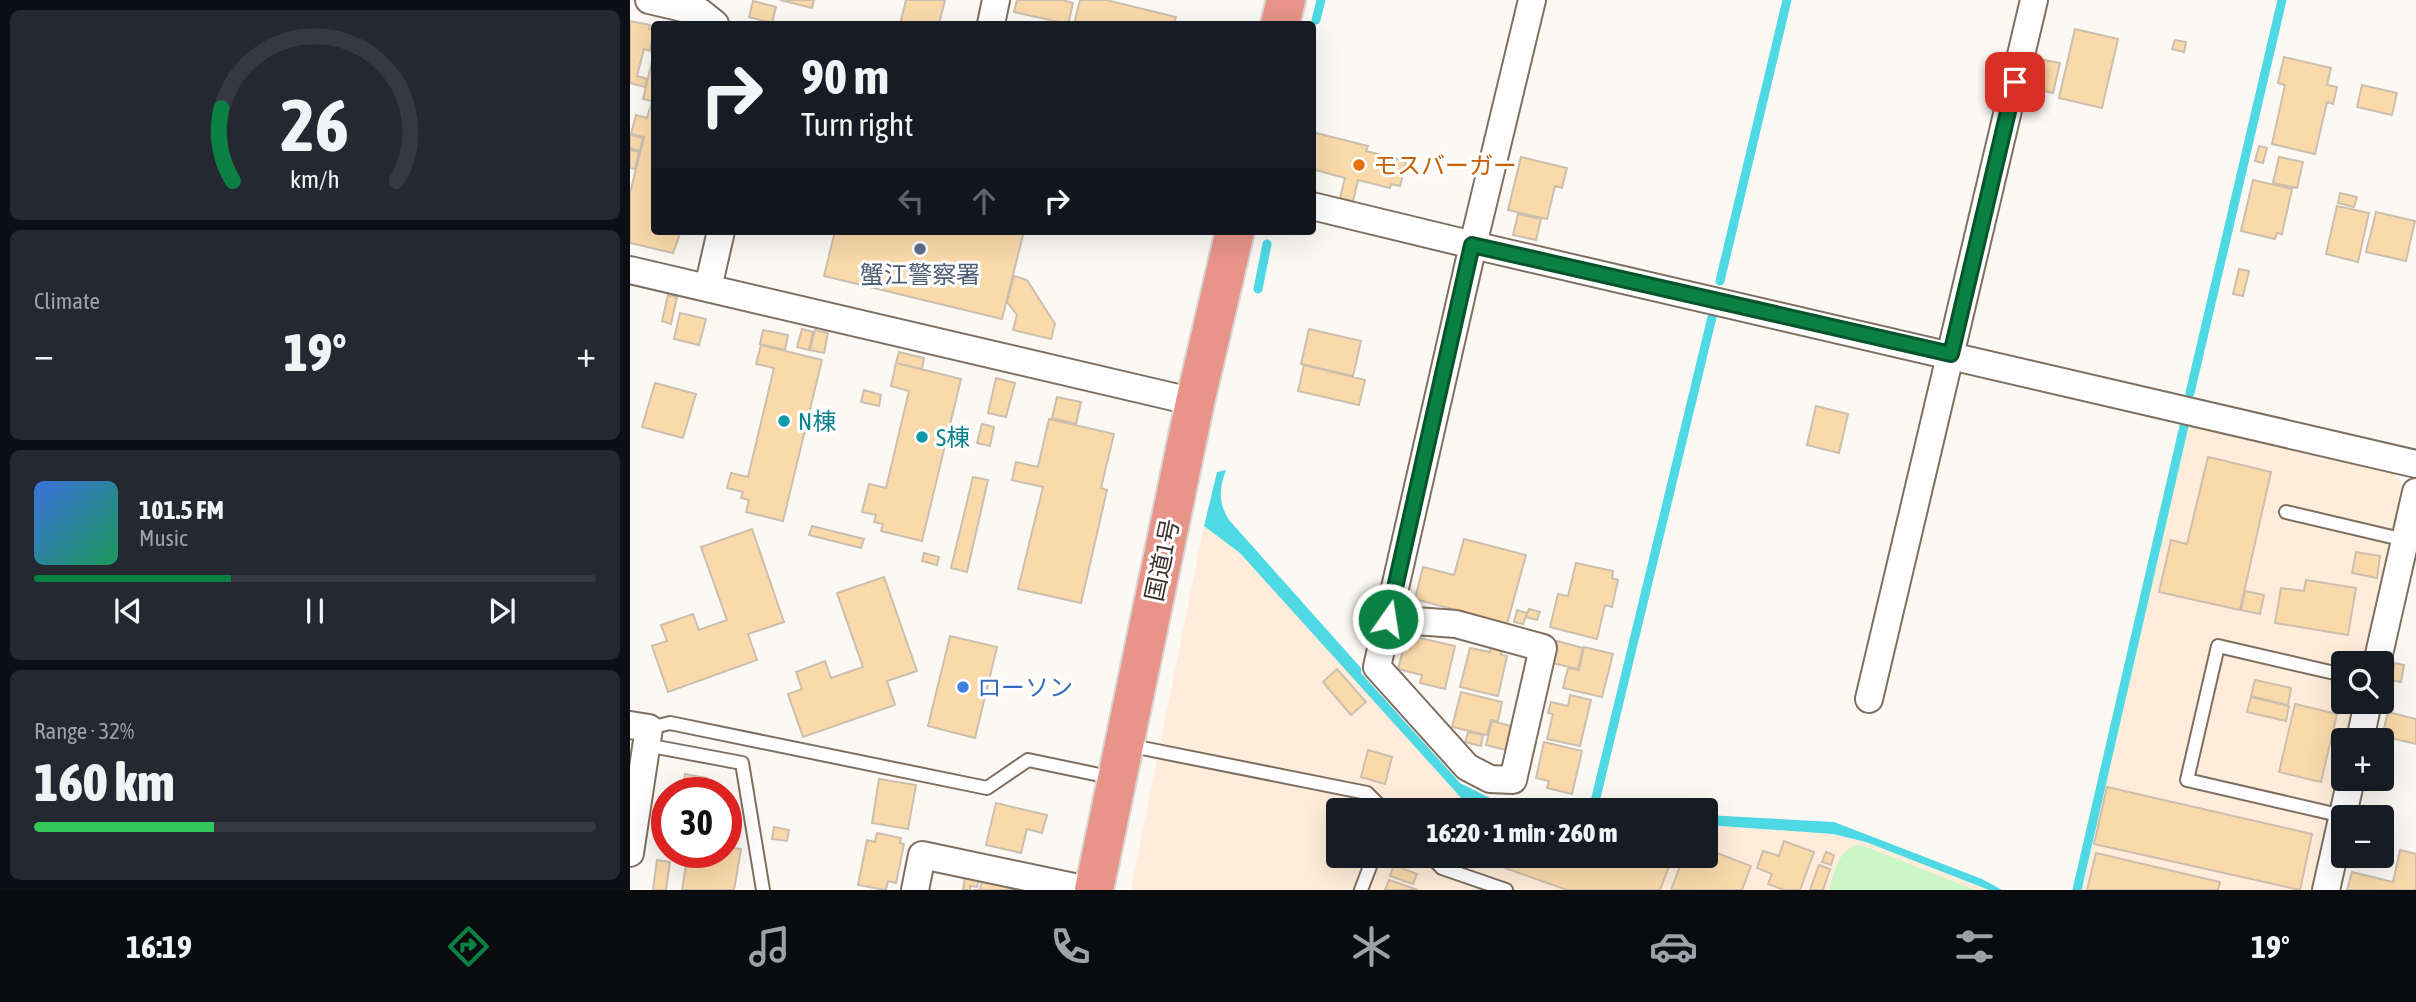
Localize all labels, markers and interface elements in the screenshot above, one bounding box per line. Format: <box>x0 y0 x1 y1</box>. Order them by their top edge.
text: 90 m <box>801 48 889 104</box>
icon: right <box>686 49 777 140</box>
pin <box>1985 52 2045 112</box>
icon: arrive <box>1996 63 2034 101</box>
text: 26 <box>281 83 349 166</box>
text: Turn right <box>801 106 914 143</box>
place label: モスバーガー <box>1373 152 1517 179</box>
marker: モスバーガー <box>1351 157 1367 173</box>
text: km/h <box>290 165 340 193</box>
icon: left <box>892 182 930 220</box>
icon: ahead <box>965 182 1003 220</box>
icon: right <box>1038 182 1076 220</box>
marker: 蟹江警察署 <box>912 241 928 257</box>
place label: 蟹江警察署 <box>860 261 980 288</box>
text: Climate <box>34 288 100 314</box>
text: 19° <box>283 322 347 382</box>
text: − <box>34 332 54 375</box>
text: + <box>576 332 596 375</box>
place label: N棟 <box>798 408 836 435</box>
marker: N棟 <box>776 413 792 429</box>
place label: S棟 <box>936 424 970 451</box>
marker: S棟 <box>914 429 930 445</box>
text: 101.5 FM <box>139 495 224 525</box>
street label: 国道1号 <box>1140 516 1184 604</box>
text: Music <box>139 525 187 551</box>
position arrow <box>1351 582 1425 656</box>
icon: previous <box>109 592 147 630</box>
icon: pause <box>296 592 334 630</box>
icon: next <box>483 592 521 630</box>
map controls <box>2331 651 2394 868</box>
button: search <box>2331 651 2394 714</box>
place label: ローソン <box>977 674 1073 701</box>
marker: ローソン <box>955 679 971 695</box>
text: Range · 32% <box>34 718 134 744</box>
button: + <box>2331 728 2394 791</box>
text: 160 km <box>34 752 175 812</box>
speed limit sign: 30 <box>651 777 742 868</box>
button: − <box>2331 805 2394 868</box>
text: 16:20 · 1 min · 260 m <box>1427 818 1617 848</box>
icon: directions <box>444 922 493 971</box>
icon: music <box>745 922 794 971</box>
icon: phone <box>1046 922 1095 971</box>
icon: climate <box>1347 922 1396 971</box>
icon: car <box>1649 922 1698 971</box>
icon: filters <box>1950 922 1999 971</box>
text: 16:19 <box>126 928 192 965</box>
text: 19° <box>2251 928 2290 965</box>

